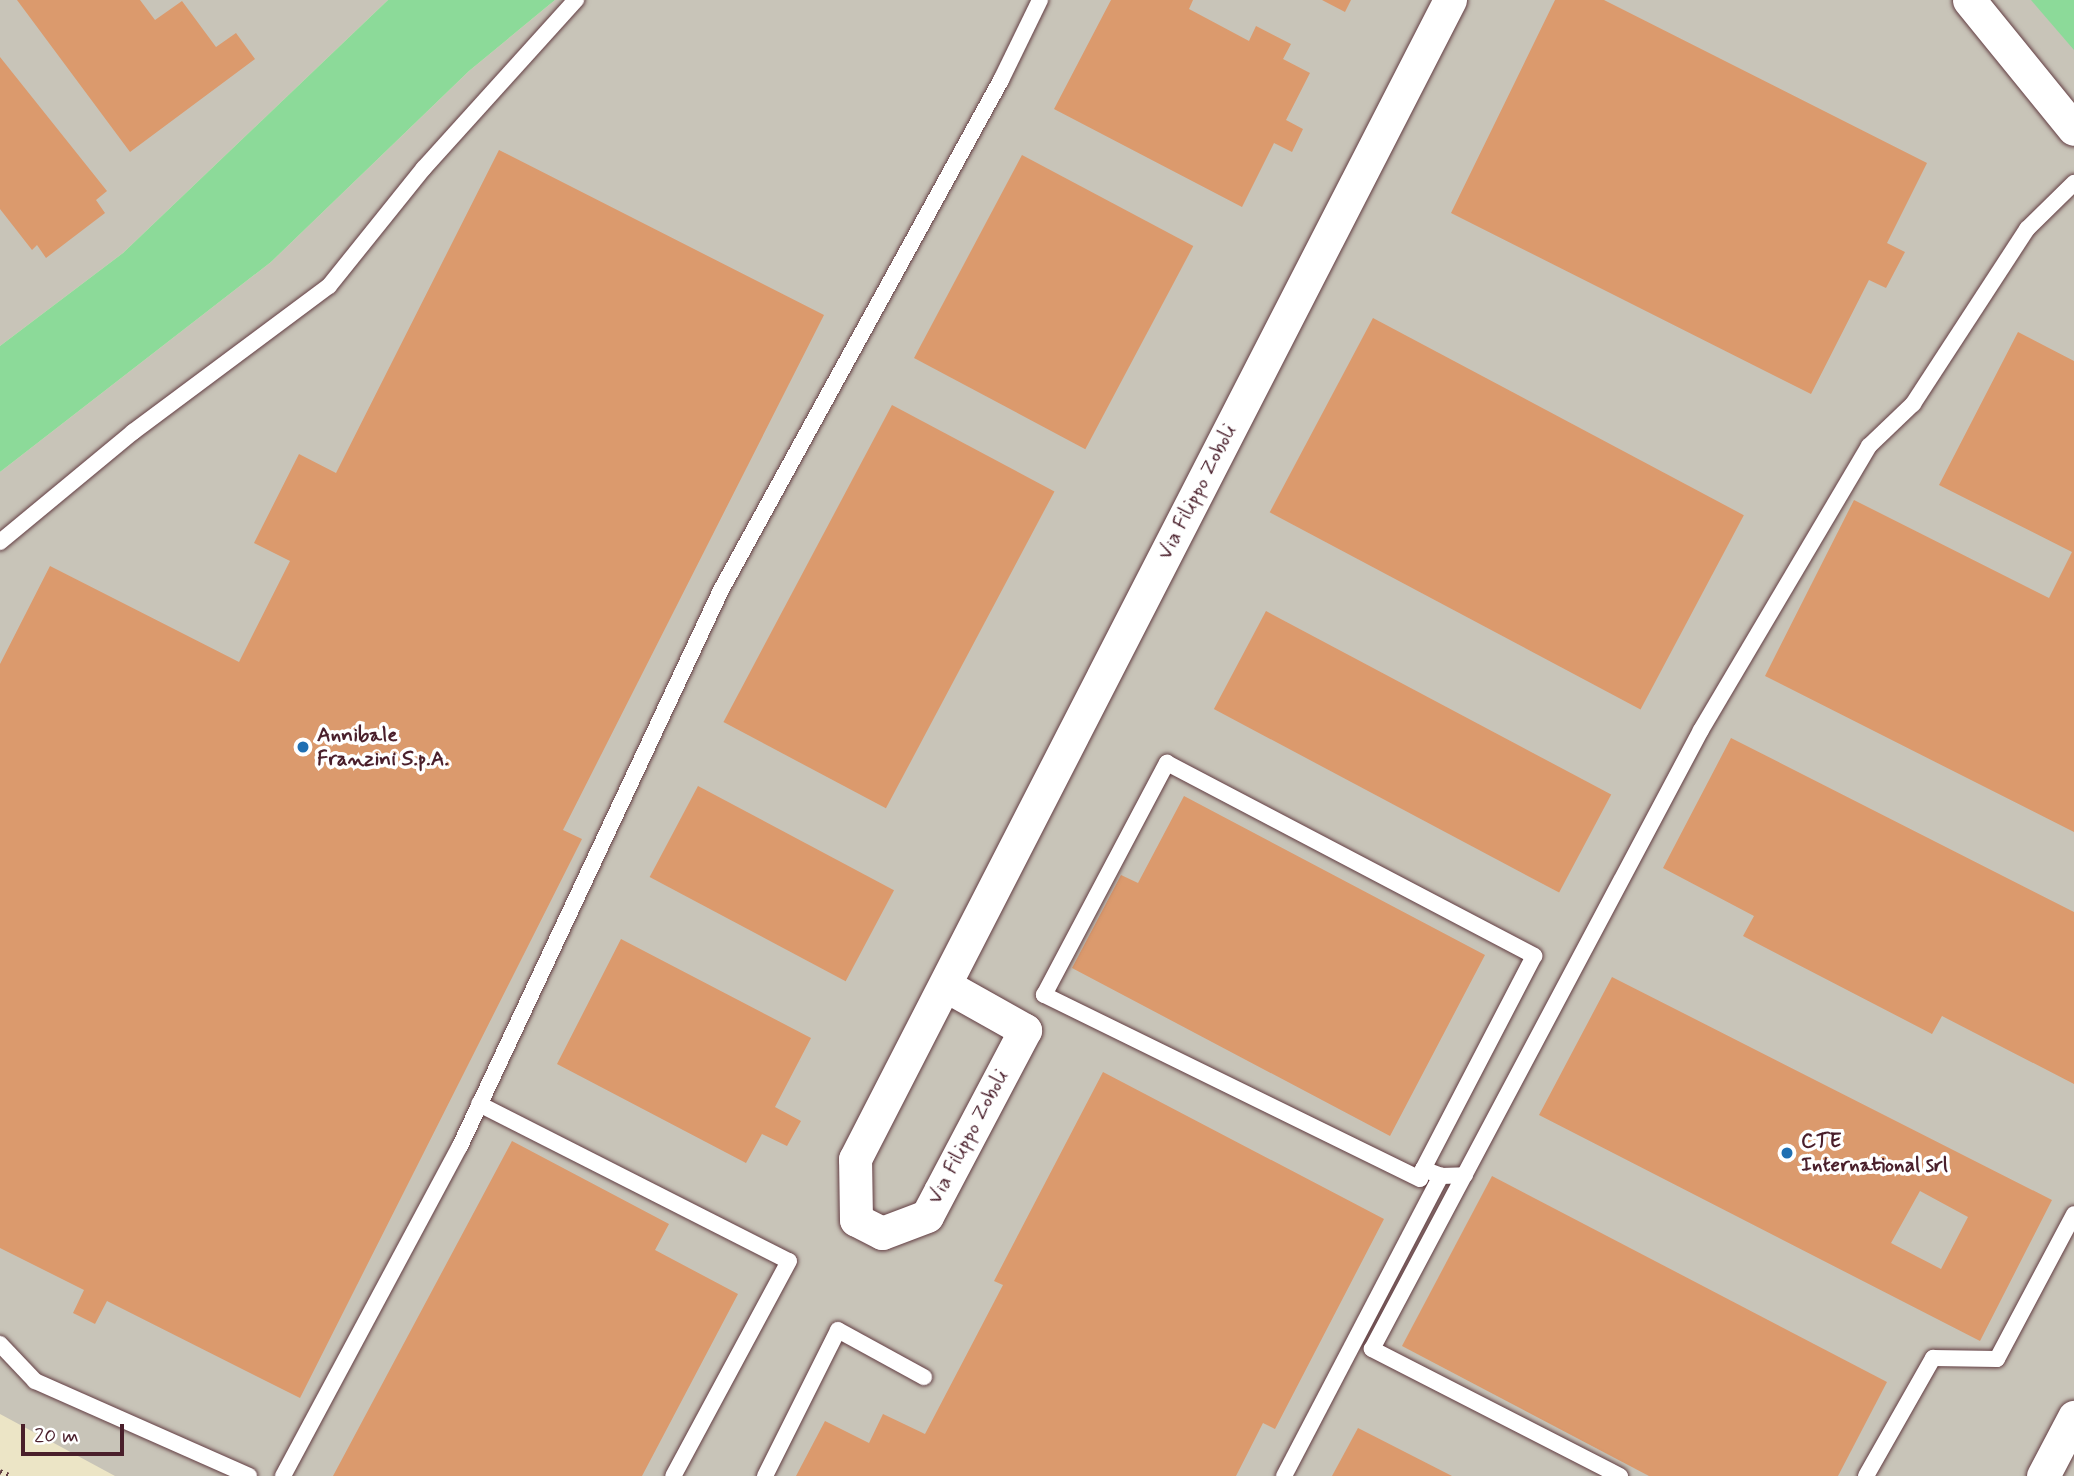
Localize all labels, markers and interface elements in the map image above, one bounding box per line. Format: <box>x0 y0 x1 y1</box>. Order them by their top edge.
street label: Via Filippo Zoboli <box>1151 419 1243 565</box>
place label: Annibale Franzini S.p.A. <box>317 722 449 772</box>
marker: Annibale Franzini S.p.A. <box>295 739 311 755</box>
street label: Via Filippo Zoboli <box>921 1064 1015 1210</box>
place label: CTE International srl <box>1801 1128 1948 1178</box>
marker: CTE International srl <box>1779 1145 1795 1161</box>
scale bar <box>24 1410 128 1454</box>
text: 20 m <box>34 1422 79 1450</box>

